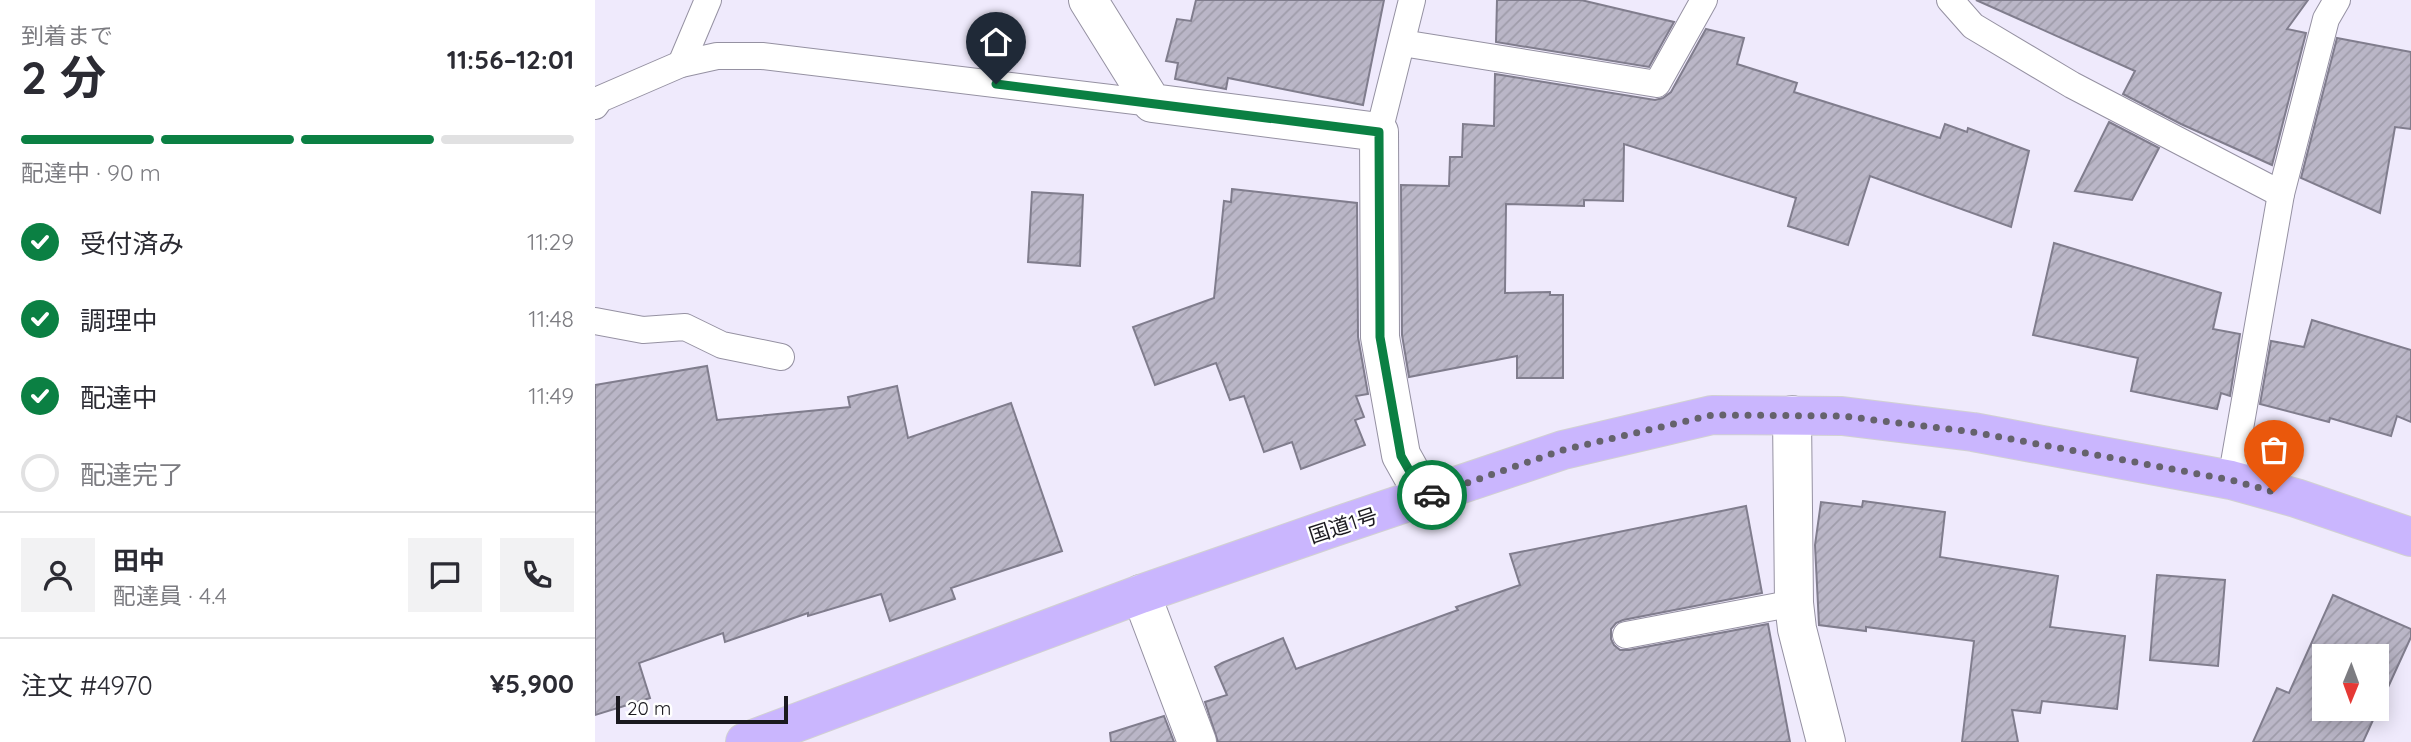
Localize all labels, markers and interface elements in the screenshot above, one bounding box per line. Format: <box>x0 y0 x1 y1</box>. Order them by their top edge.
pin <box>966 12.0 1026 84</box>
text: 到着まで <box>21 21 113 50</box>
icon: home <box>977 23 1015 61</box>
text: 11:56–12:01 <box>447 43 574 76</box>
text: 2 分 <box>21 48 106 106</box>
text: 配達中 · 90 m <box>21 158 161 187</box>
icon: check <box>21 223 59 261</box>
text: 受付済み <box>80 227 184 260</box>
text: 11:29 <box>527 227 574 256</box>
icon: check <box>21 300 59 338</box>
text: 調理中 <box>80 304 158 337</box>
text: 11:48 <box>528 304 574 333</box>
icon: check <box>21 377 59 415</box>
text: 配達中 <box>80 381 158 414</box>
text: 11:49 <box>528 381 574 410</box>
pin <box>2244 420 2304 492</box>
icon: bag <box>2255 431 2293 469</box>
text: 配達完了 <box>80 458 184 491</box>
courier <box>1397 460 1467 530</box>
icon: car <box>1413 476 1451 514</box>
street label: 国道1号 <box>1305 502 1381 548</box>
button: person <box>21 538 95 612</box>
button: chat <box>408 538 482 612</box>
button: phone <box>500 538 574 612</box>
text: 田中 <box>113 544 165 577</box>
text: 配達員 · 4.4 <box>113 581 227 610</box>
north arrow <box>2312 644 2389 721</box>
map controls <box>2312 644 2389 721</box>
text: ¥5,900 <box>490 667 574 700</box>
text: 注文 #4970 <box>21 669 153 702</box>
scale bar <box>616 693 787 725</box>
text: 20 m <box>627 696 671 720</box>

